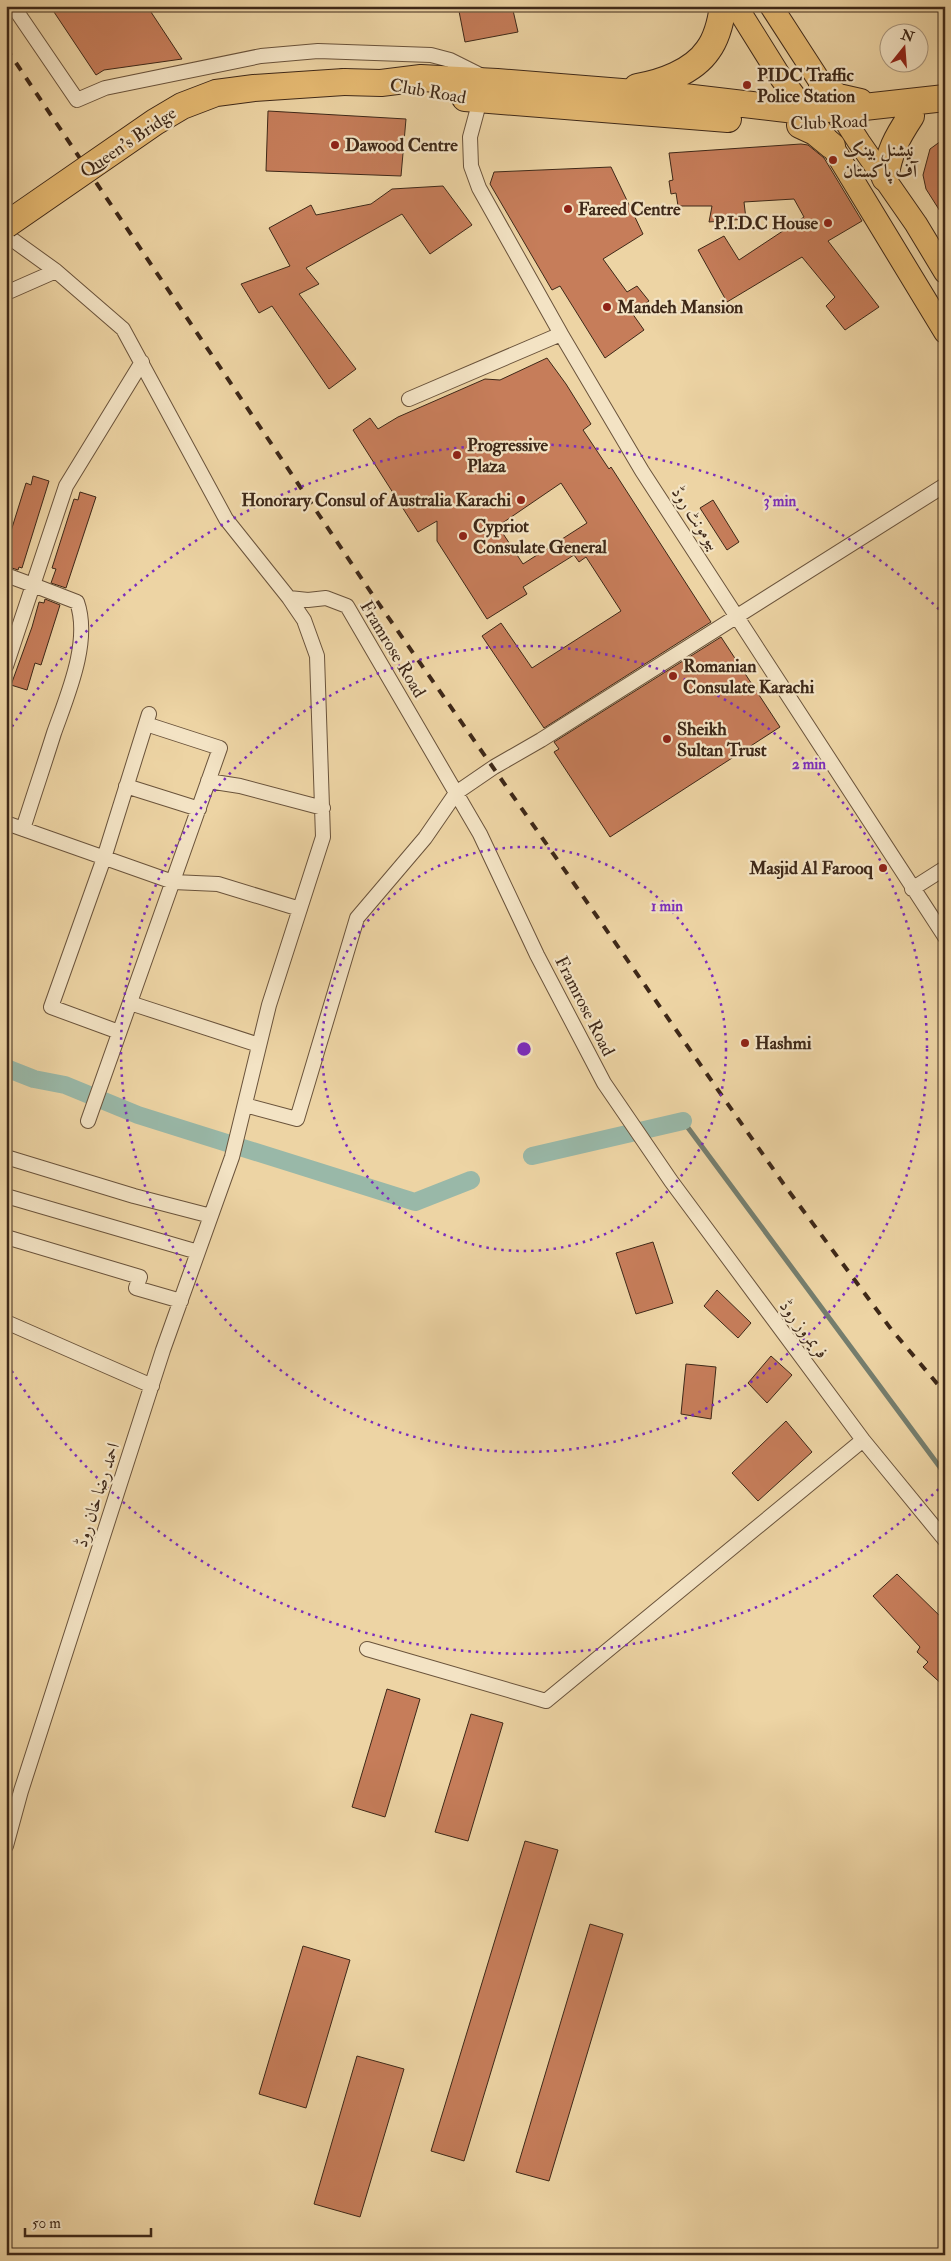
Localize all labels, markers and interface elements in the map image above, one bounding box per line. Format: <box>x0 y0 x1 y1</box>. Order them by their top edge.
north arrow <box>878 22 928 72</box>
text: N <box>898 26 917 46</box>
place label: PIDC Traffic Police Station <box>757 64 856 108</box>
street label: Club Road <box>388 73 468 110</box>
marker: PIDC Traffic Police Station <box>741 79 753 91</box>
street label: Queen's Bridge <box>76 101 181 183</box>
street label: Club Road <box>790 110 868 135</box>
place label: Dawood Centre <box>345 134 458 157</box>
marker: Dawood Centre <box>329 139 341 151</box>
place label: نیشنل بینک آف پاکستان <box>843 139 919 184</box>
marker: نیشنل بینک آف پاکستان <box>827 154 839 166</box>
place label: Fareed Centre <box>578 198 681 221</box>
marker: Fareed Centre <box>562 203 574 215</box>
place label: P.I.D.C House <box>714 212 818 235</box>
marker: P.I.D.C House <box>822 217 834 229</box>
place label: Mandeh Mansion <box>616 296 744 319</box>
marker: Mandeh Mansion <box>601 301 613 313</box>
place label: Progressive Plaza <box>467 434 548 478</box>
marker: Progressive Plaza <box>451 449 463 461</box>
street label: بیومونٹ روڈ <box>666 482 725 555</box>
place label: Honorary Consul of Australia Karachi <box>241 489 511 512</box>
text: 3 min <box>764 492 796 511</box>
marker: Honorary Consul of Australia Karachi <box>515 494 527 506</box>
place label: Cypriot Consulate General <box>473 515 607 559</box>
marker: Cypriot Consulate General <box>457 530 469 542</box>
street label: Framrose Road <box>355 596 431 702</box>
place label: Romanian Consulate Karachi <box>683 655 815 699</box>
marker: Romanian Consulate Karachi <box>667 670 679 682</box>
place label: Sheikh Sultan Trust <box>677 718 767 762</box>
marker: Sheikh Sultan Trust <box>661 733 673 745</box>
text: 2 min <box>792 755 826 774</box>
place label: Masjid Al Farooq <box>748 857 874 880</box>
marker: Masjid Al Farooq <box>877 862 889 874</box>
text: 1 min <box>651 897 683 916</box>
street label: Framrose Road <box>549 952 620 1060</box>
place label: Hashmi <box>755 1032 812 1055</box>
marker: Hashmi <box>739 1037 751 1049</box>
centre of rings <box>515 1040 533 1058</box>
street label: فریمروز روڈ <box>774 1295 833 1363</box>
street label: احمد رضا خان روڈ <box>70 1440 125 1550</box>
scale bar <box>25 2206 151 2238</box>
text: 50 m <box>32 2214 61 2233</box>

